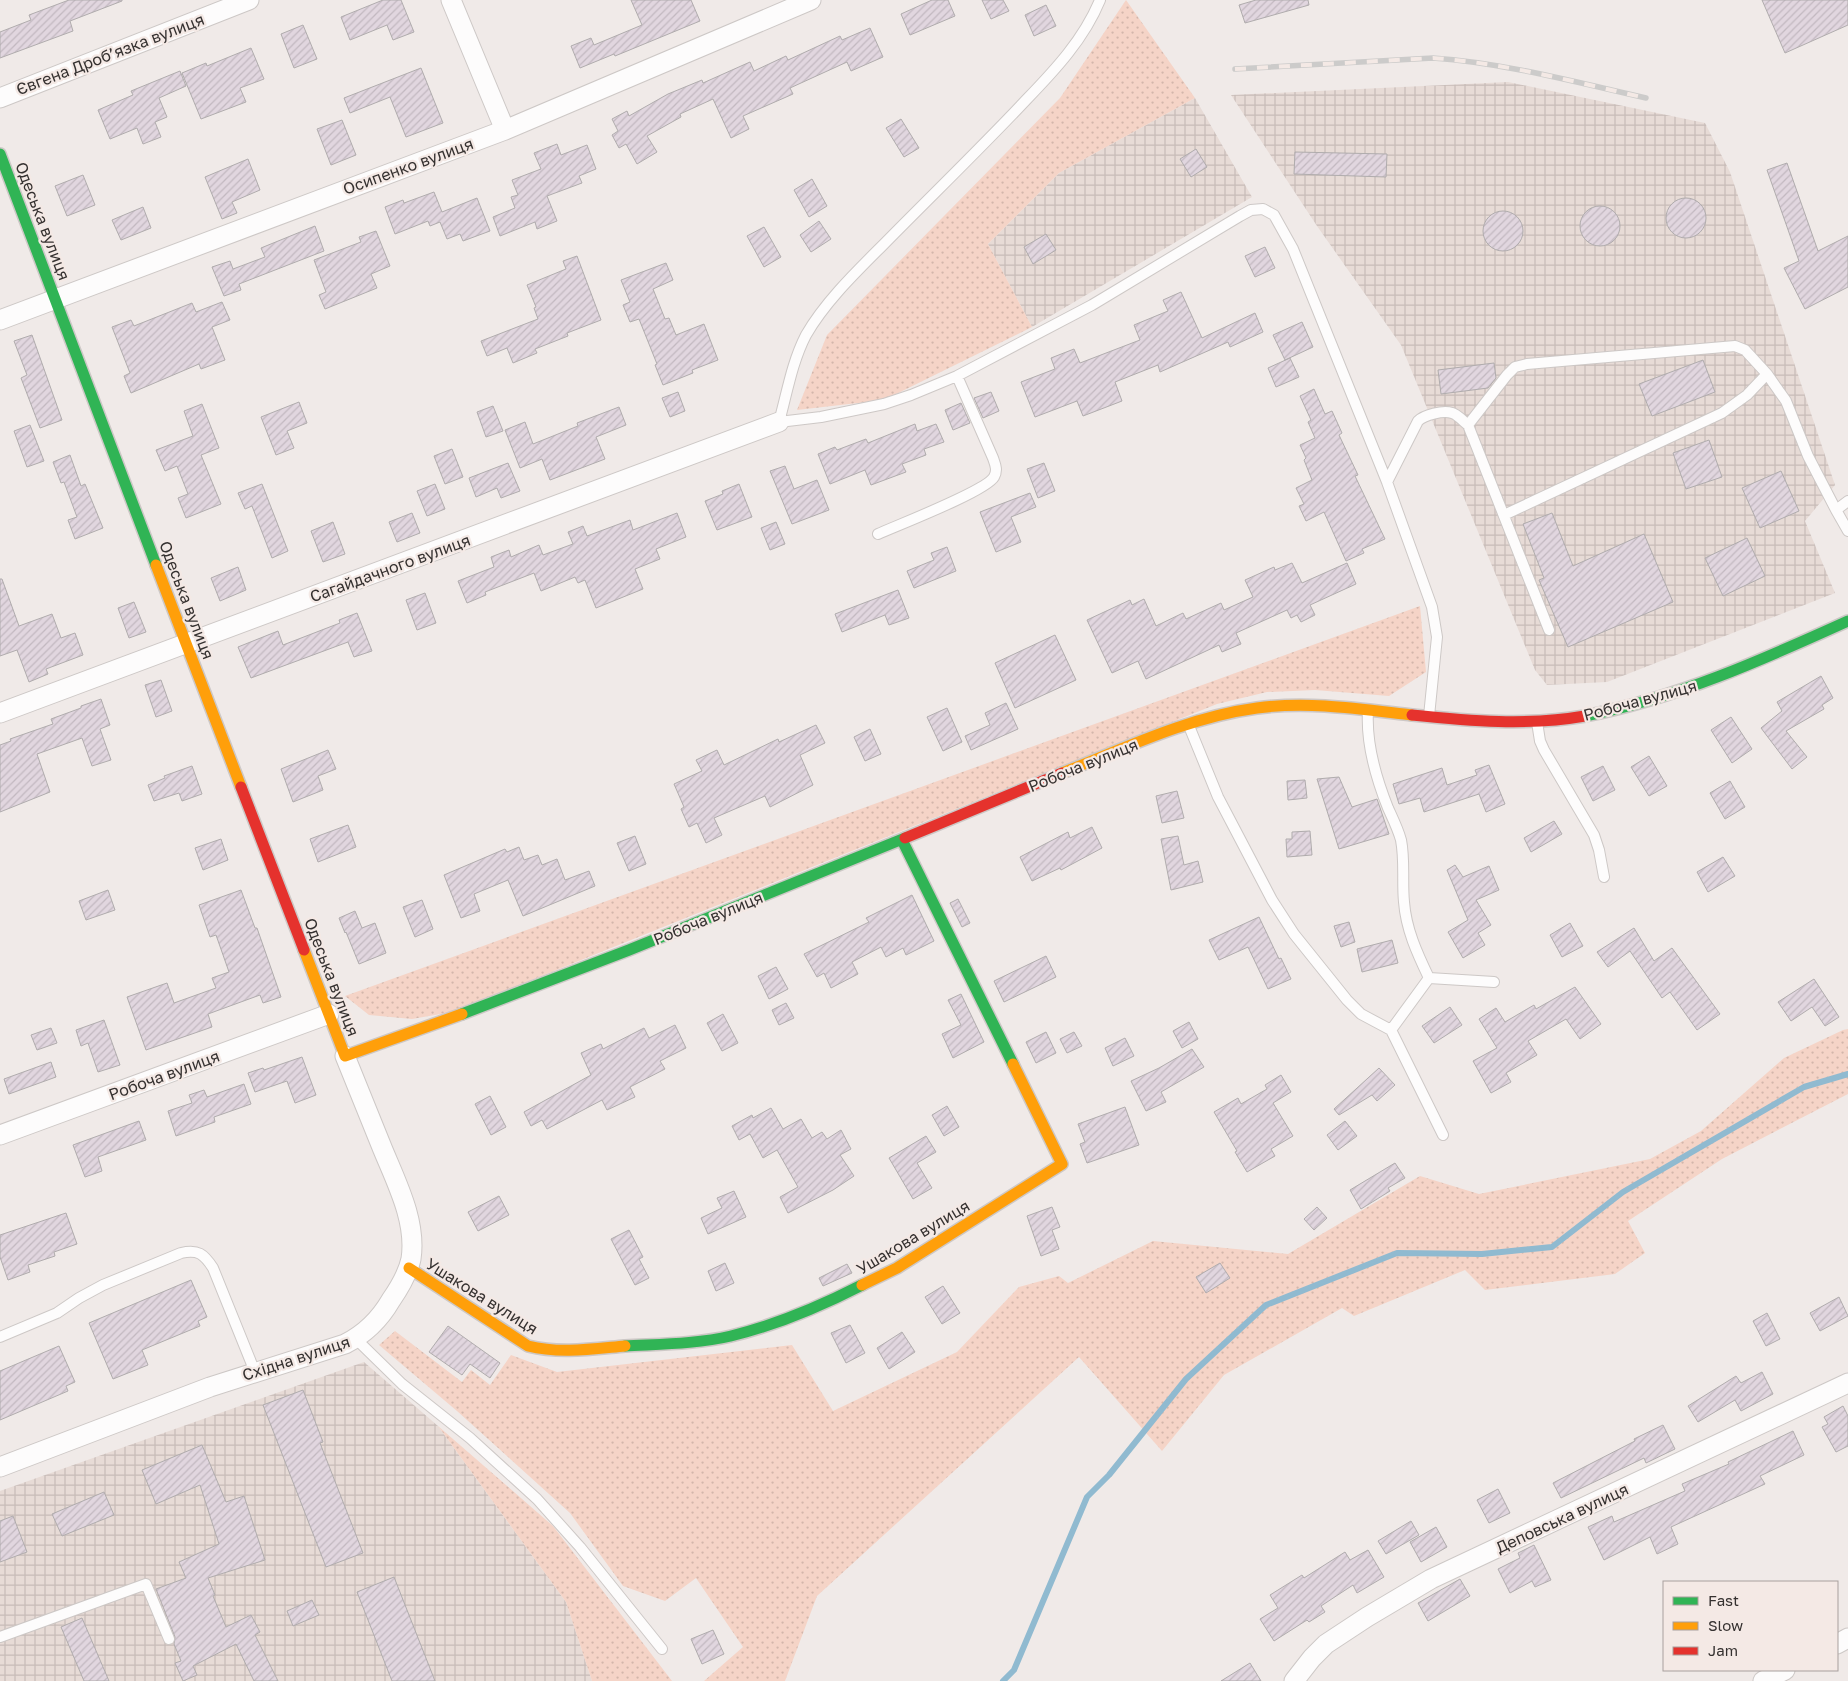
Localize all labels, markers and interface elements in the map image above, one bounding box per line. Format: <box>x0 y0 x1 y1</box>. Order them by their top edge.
street label: Євгена Дроб’язка вулиця <box>13 9 207 99</box>
street label: Осипенко вулиця <box>340 133 476 199</box>
street label: Одеська вулиця <box>11 159 75 283</box>
street label: Сагайдачного вулиця <box>307 530 473 606</box>
street label: Одеська вулиця <box>155 538 219 662</box>
street label: Робоча вулиця <box>1581 675 1699 725</box>
street label: Робоча вулиця <box>1025 734 1141 796</box>
street label: Робоча вулиця <box>650 887 766 949</box>
street label: Одеська вулиця <box>300 915 364 1039</box>
street label: Робоча вулиця <box>106 1046 222 1104</box>
street label: Ушакова вулиця <box>853 1195 973 1279</box>
street label: Ушакова вулиця <box>422 1254 542 1338</box>
street label: Східна вулиця <box>240 1331 352 1385</box>
street label: Деповська вулиця <box>1493 1479 1631 1557</box>
legend <box>1663 1581 1838 1671</box>
text: Fast <box>1708 1591 1739 1609</box>
text: Slow <box>1708 1616 1743 1634</box>
text: Jam <box>1708 1641 1738 1659</box>

